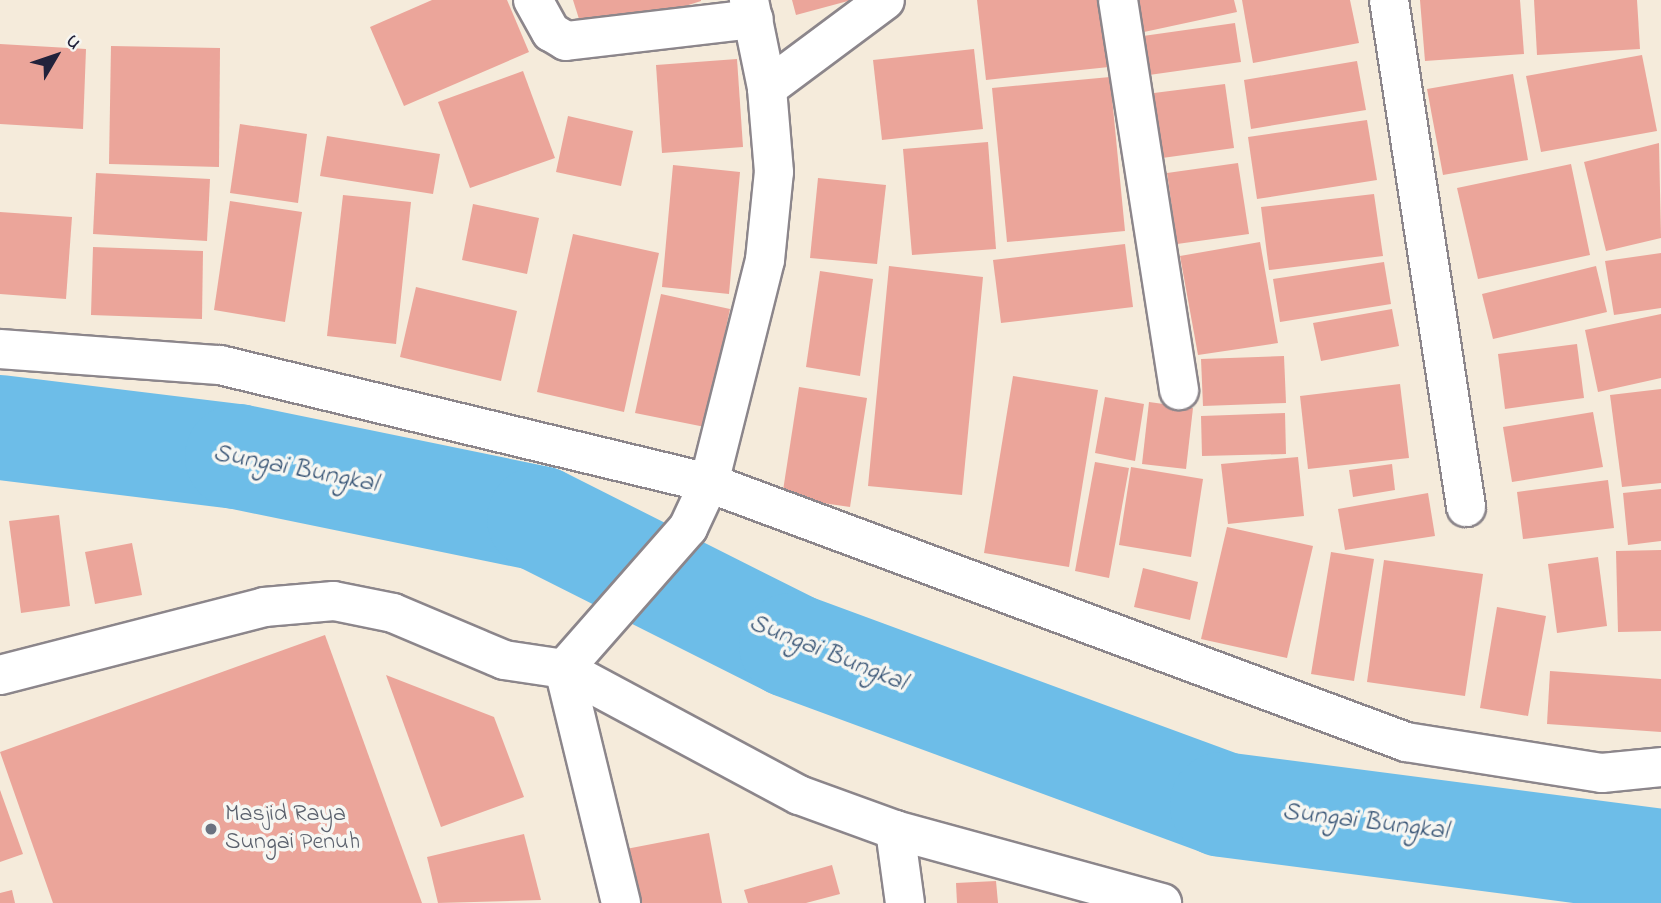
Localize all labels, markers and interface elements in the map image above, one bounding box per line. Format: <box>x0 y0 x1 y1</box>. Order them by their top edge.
north arrow <box>21 21 91 91</box>
text: U <box>58 29 87 56</box>
water label: Sungai Bungkal <box>210 439 380 501</box>
water label: Sungai Bungkal <box>744 608 910 700</box>
water label: Sungai Bungkal <box>1280 797 1450 849</box>
place label: Masjid Raya Sungai Penuh <box>225 801 360 857</box>
marker: Masjid Raya Sungai Penuh <box>203 821 219 837</box>

